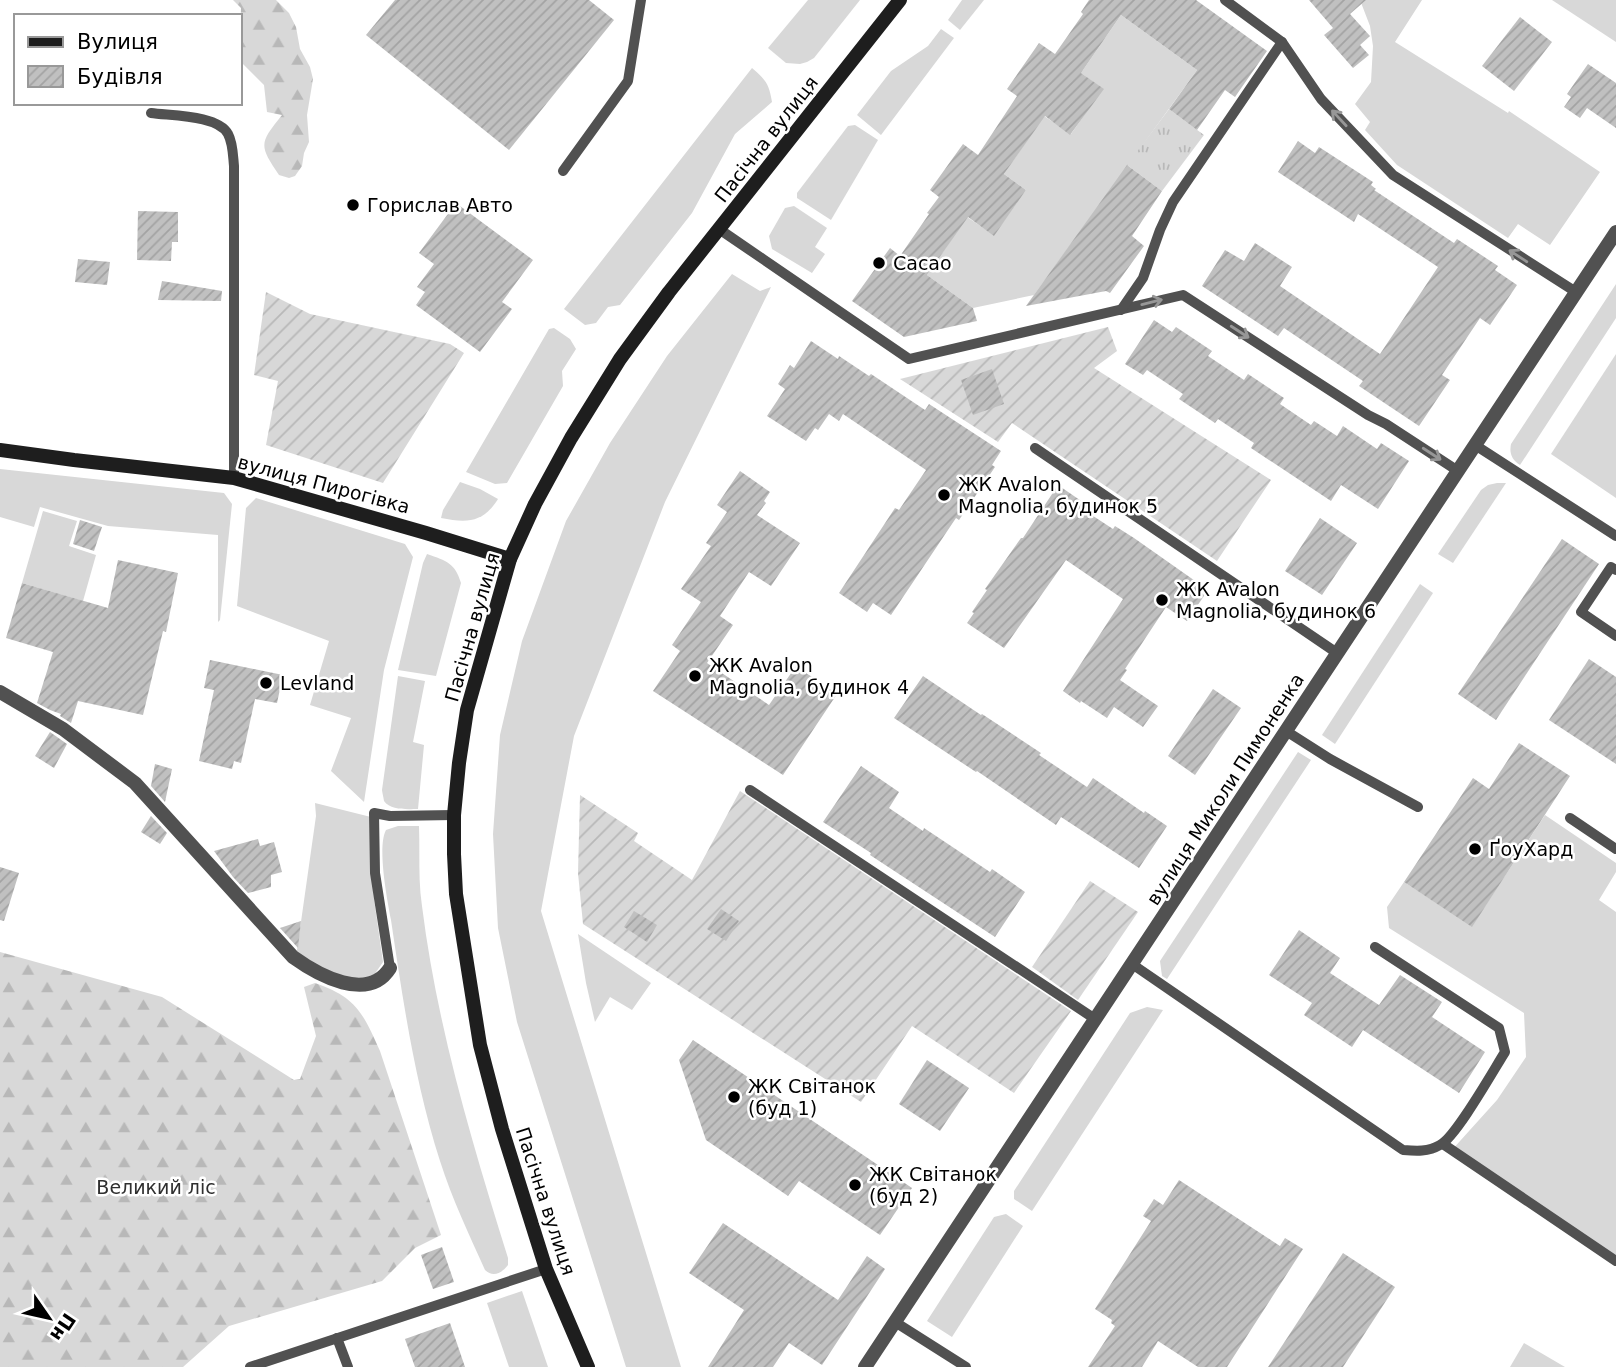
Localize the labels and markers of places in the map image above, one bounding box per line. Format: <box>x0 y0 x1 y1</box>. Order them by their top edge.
place label: Горислав Авто <box>367 194 513 216</box>
marker: Горислав Авто <box>345 197 361 213</box>
place label: Cacao <box>893 252 952 274</box>
marker: Cacao <box>871 255 887 271</box>
place label: ЖК Avalon Magnolia, будинок 5 <box>958 473 1158 517</box>
marker: ЖК Avalon Magnolia, будинок 5 <box>936 487 952 503</box>
place label: ЖК Avalon Magnolia, будинок 6 <box>1176 578 1376 622</box>
marker: ЖК Avalon Magnolia, будинок 6 <box>1154 592 1170 608</box>
place label: ЖК Avalon Magnolia, будинок 4 <box>709 654 909 698</box>
marker: ЖК Avalon Magnolia, будинок 4 <box>687 668 703 684</box>
place label: Levland <box>280 672 354 694</box>
marker: Levland <box>258 675 274 691</box>
place label: ҐоуХард <box>1489 838 1573 860</box>
marker: ҐоуХард <box>1467 841 1483 857</box>
place label: ЖК Світанок (буд 1) <box>748 1075 876 1119</box>
marker: ЖК Світанок (буд 1) <box>726 1089 742 1105</box>
place label: ЖК Світанок (буд 2) <box>869 1163 997 1207</box>
marker: ЖК Світанок (буд 2) <box>847 1177 863 1193</box>

